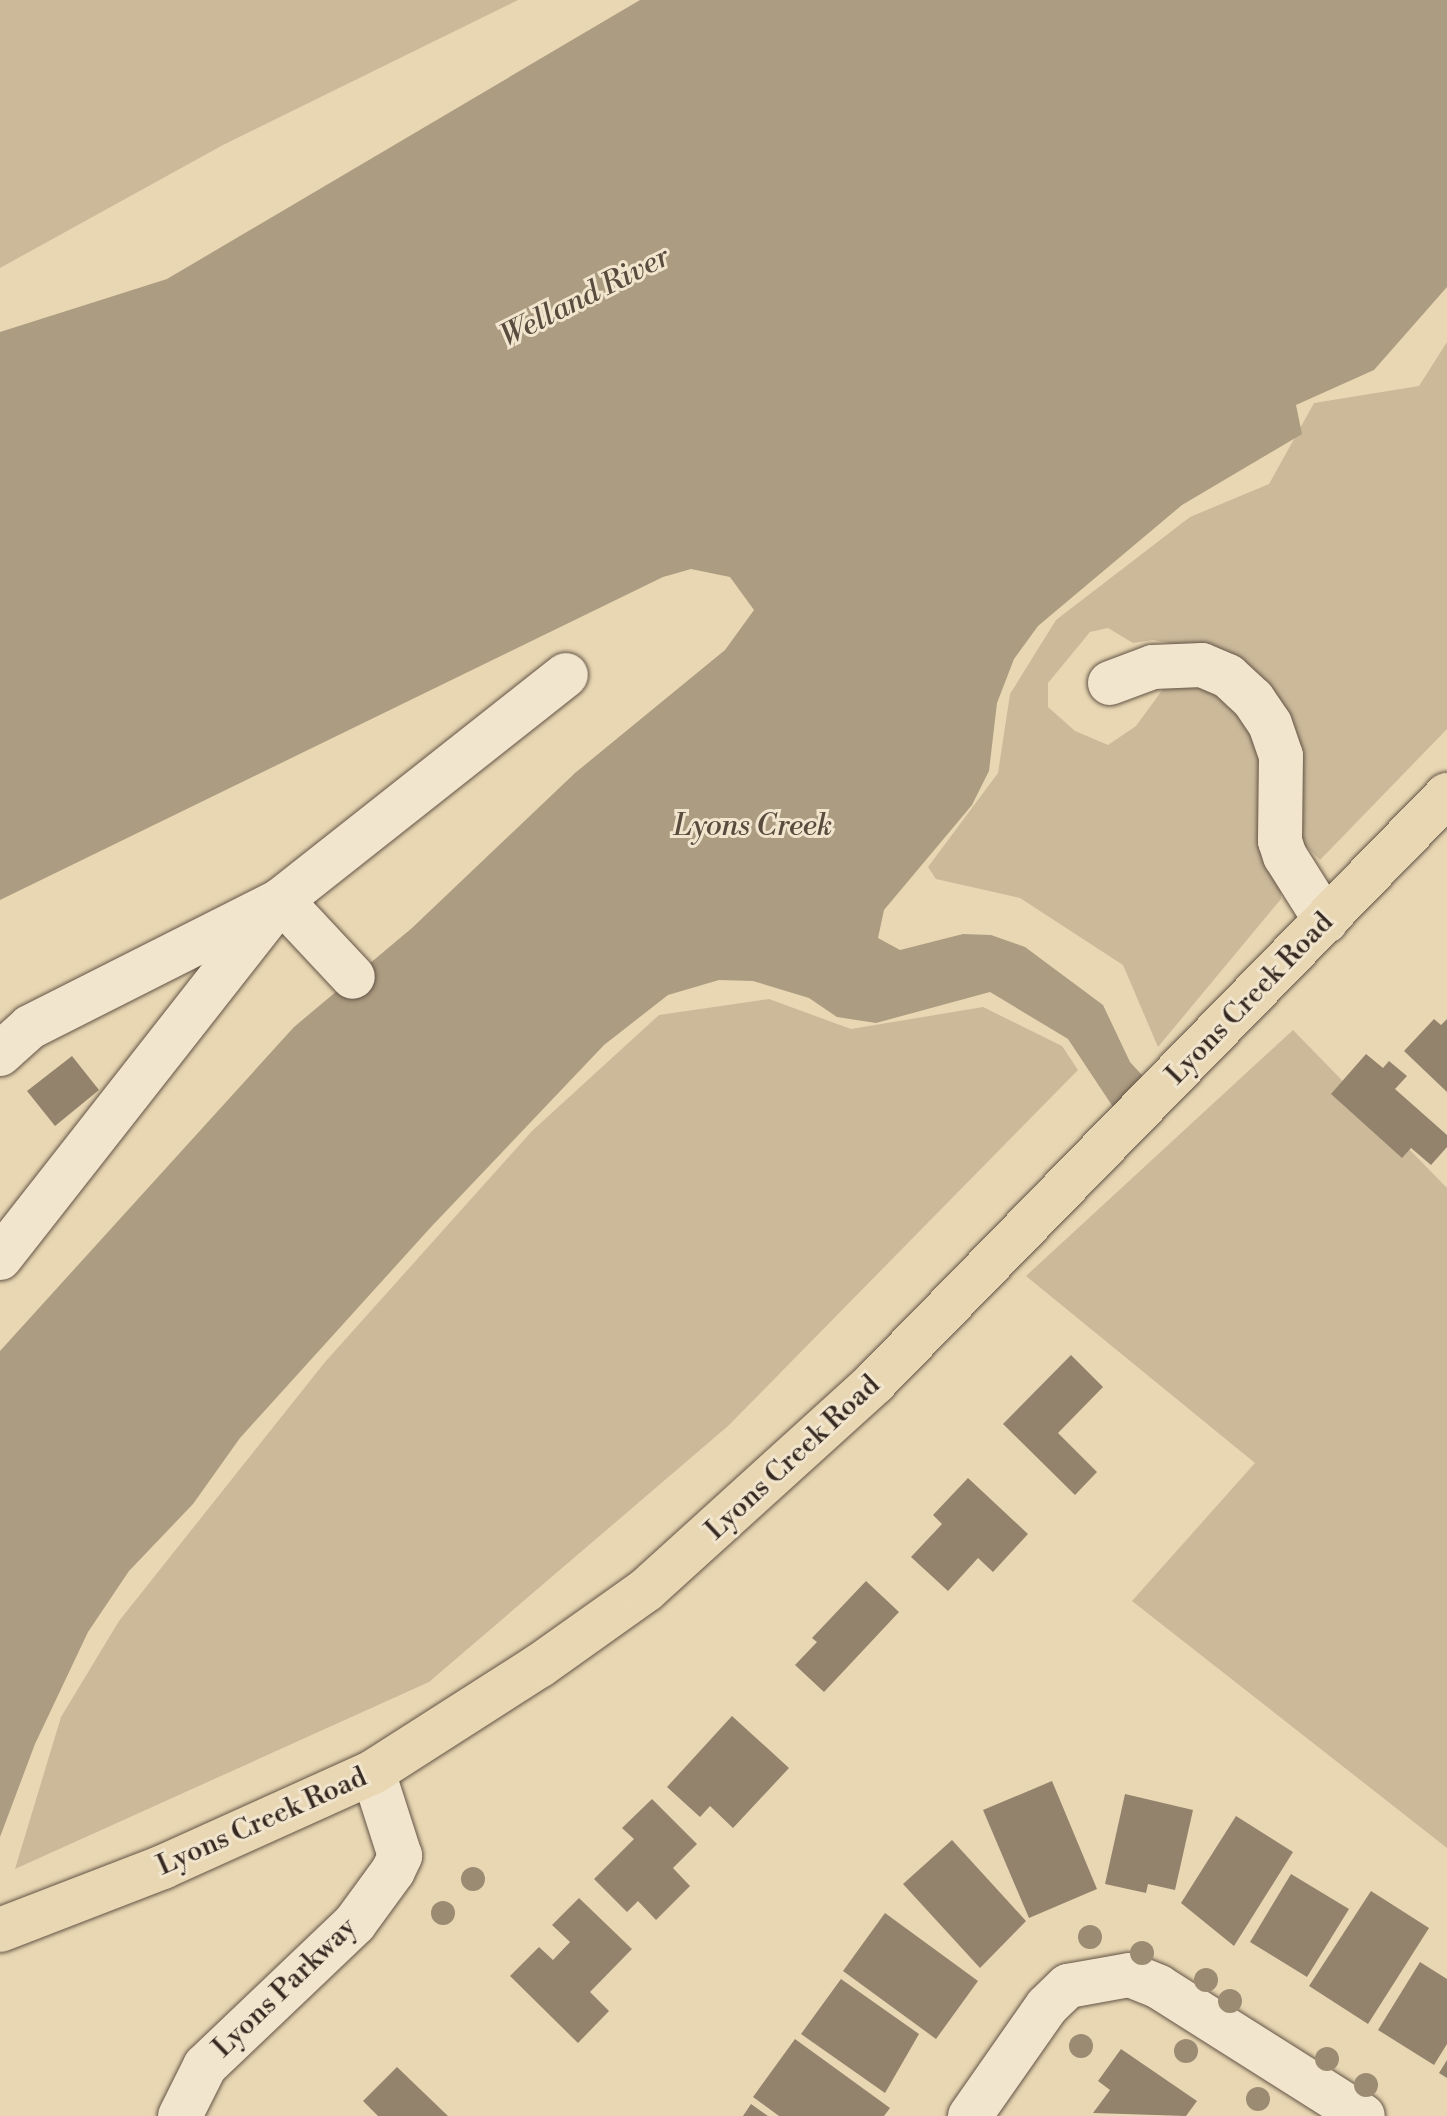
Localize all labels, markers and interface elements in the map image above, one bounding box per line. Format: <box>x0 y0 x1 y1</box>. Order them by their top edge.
water label: Welland River <box>494 239 676 355</box>
water label: Lyons Creek <box>673 808 833 844</box>
street label: Lyons Creek Road <box>1159 906 1341 1092</box>
street label: Lyons Creek Road <box>699 1369 887 1547</box>
street label: Lyons Creek Road <box>152 1761 372 1883</box>
street label: Lyons Parkway <box>206 1911 364 2065</box>

